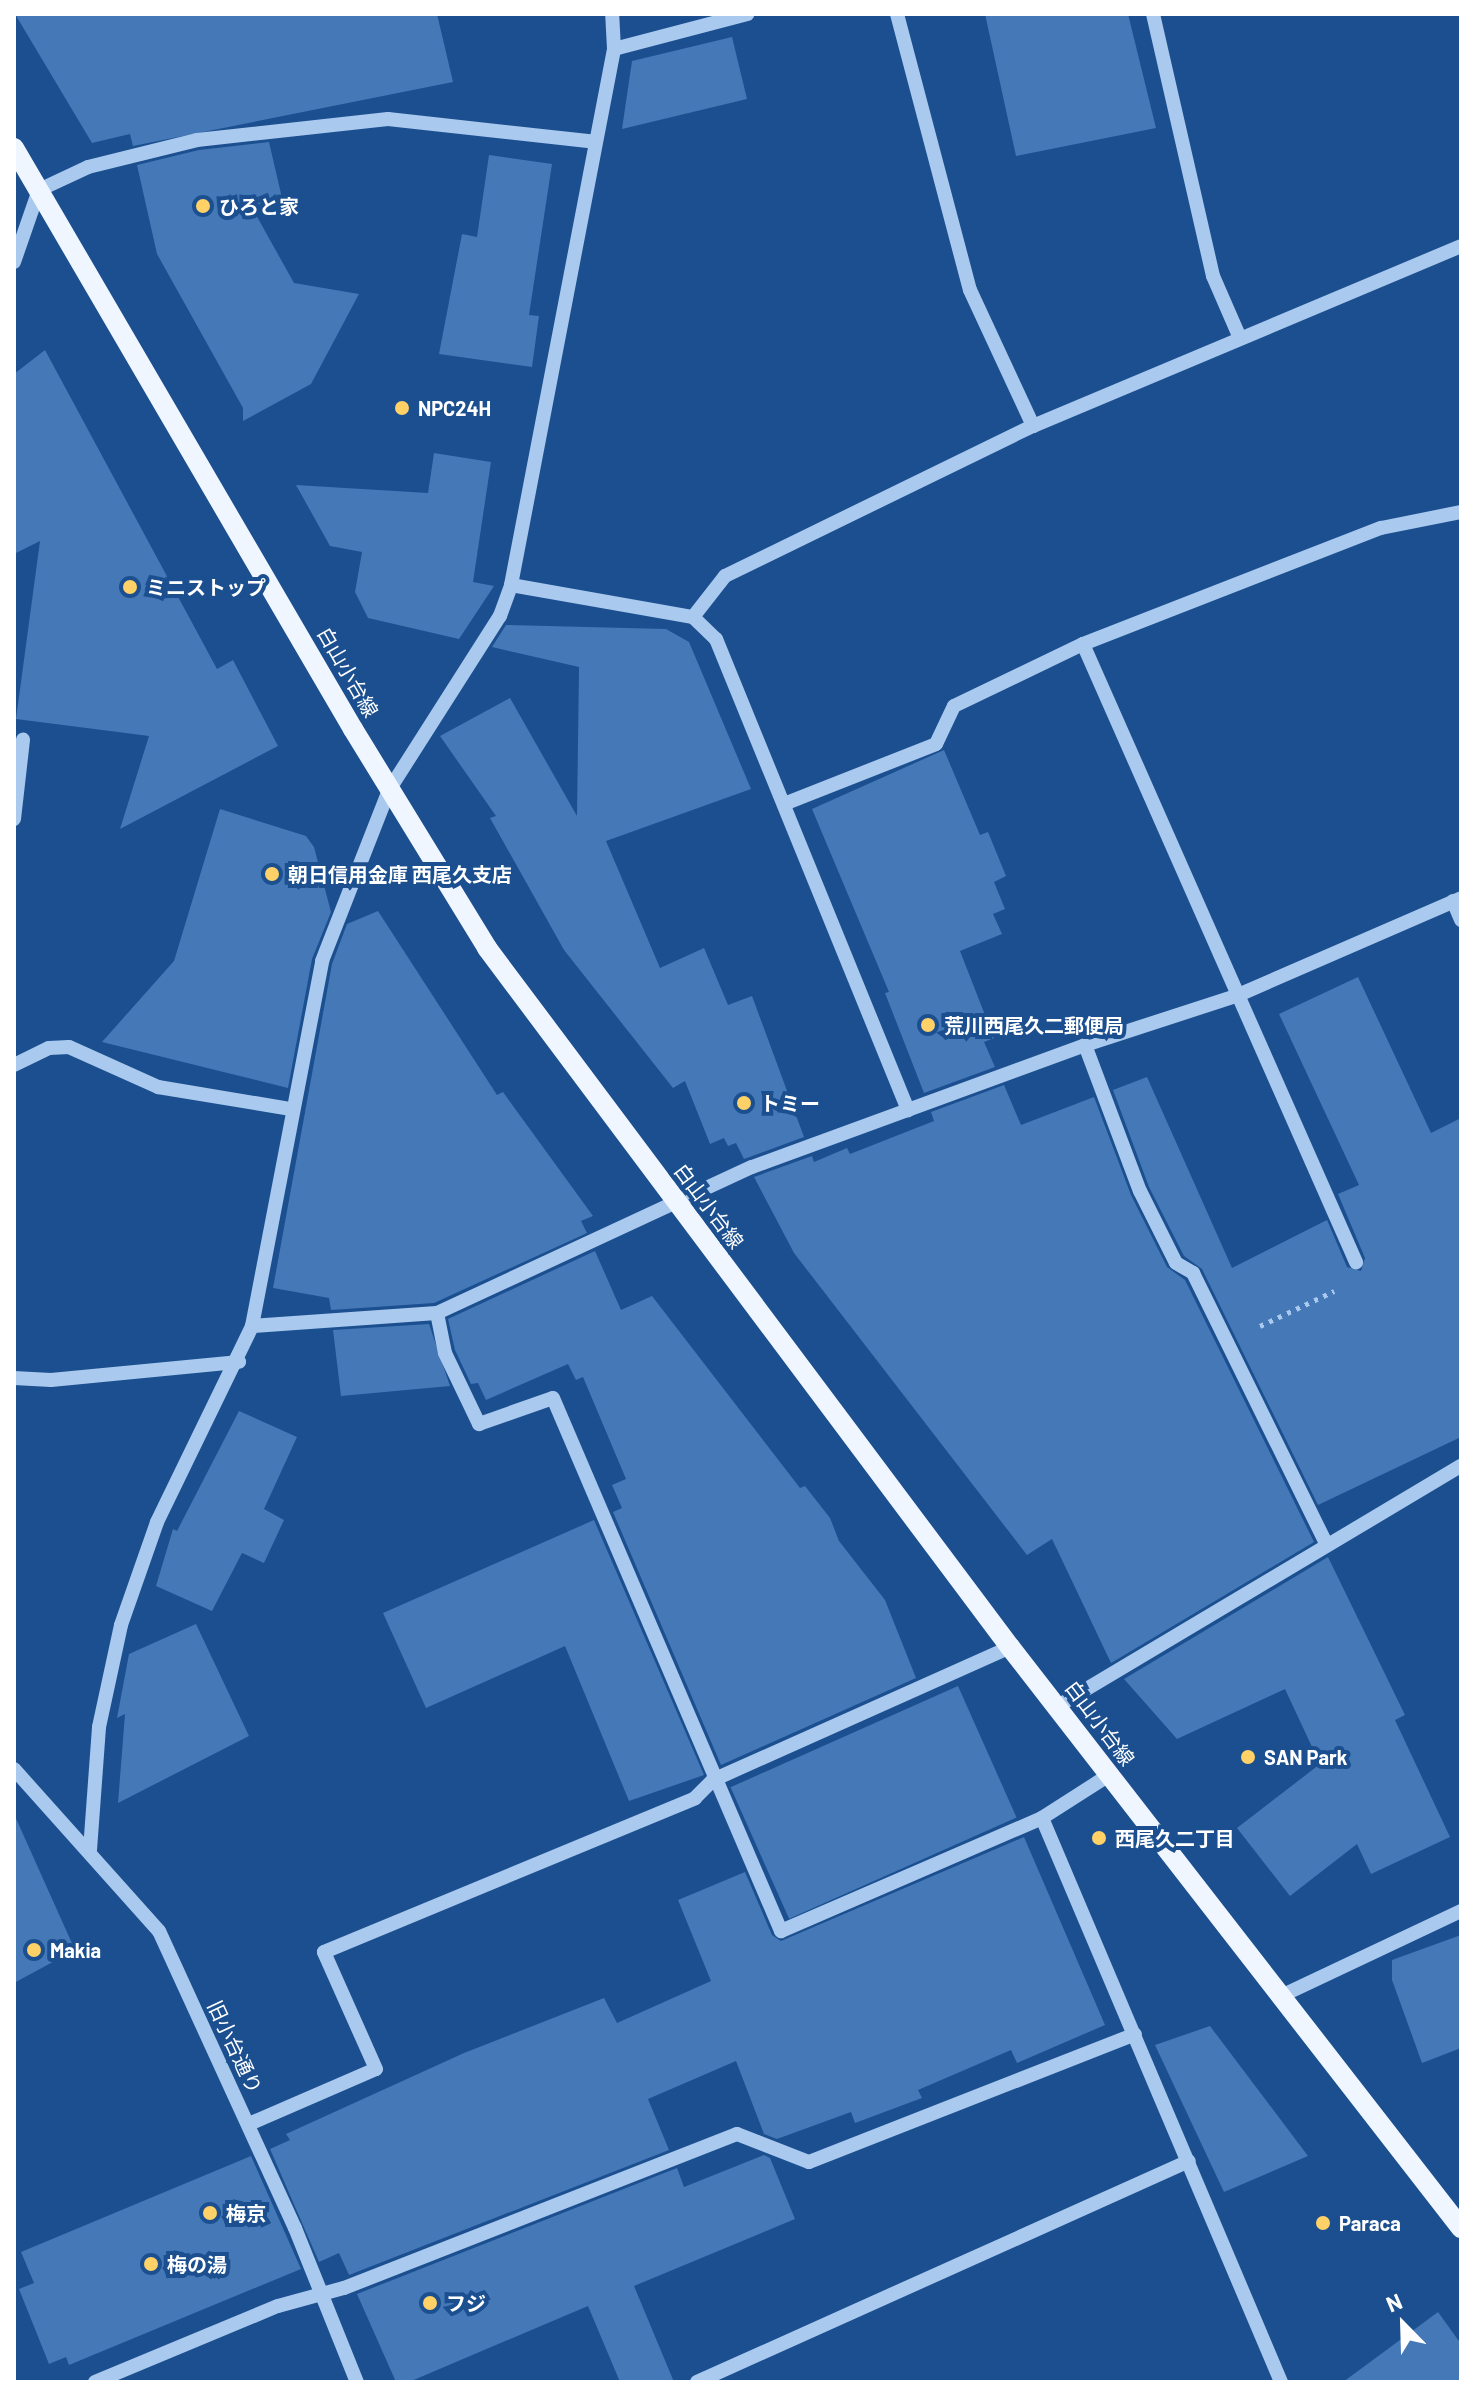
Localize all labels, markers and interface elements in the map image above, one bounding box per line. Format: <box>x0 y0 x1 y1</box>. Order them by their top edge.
place label: ひろと家 <box>219 194 299 218</box>
marker: ひろと家 <box>194 197 212 215</box>
place label: NPC24H <box>418 396 491 420</box>
marker: NPC24H <box>393 399 411 417</box>
place label: ミニストップ <box>146 575 266 599</box>
marker: ミニストップ <box>121 578 139 596</box>
street label: 白山小台線 <box>313 623 383 721</box>
place label: 朝日信用金庫 西尾久支店 <box>288 862 512 886</box>
marker: 朝日信用金庫 西尾久支店 <box>263 865 281 883</box>
place label: 荒川西尾久二郵便局 <box>944 1013 1124 1037</box>
marker: 荒川西尾久二郵便局 <box>919 1016 937 1034</box>
place label: トミー <box>760 1091 820 1115</box>
marker: トミー <box>735 1094 753 1112</box>
street label: 白山小台線 <box>669 1159 749 1253</box>
street label: 白山小台線 <box>1060 1676 1140 1770</box>
place label: SAN Park <box>1264 1745 1347 1769</box>
marker: SAN Park <box>1239 1748 1257 1766</box>
place label: 西尾久二丁目 <box>1115 1826 1235 1850</box>
marker: 西尾久二丁目 <box>1090 1829 1108 1847</box>
place label: Makia <box>50 1938 101 1962</box>
marker: Makia <box>25 1941 43 1959</box>
street label: 旧小台通り <box>203 1997 267 2097</box>
place label: 梅京 <box>226 2201 266 2225</box>
marker: 梅京 <box>201 2204 219 2222</box>
place label: Paraca <box>1339 2211 1401 2235</box>
marker: Paraca <box>1314 2214 1332 2232</box>
place label: 梅の湯 <box>167 2252 227 2276</box>
marker: 梅の湯 <box>142 2255 160 2273</box>
north arrow <box>1363 2284 1443 2364</box>
text: N <box>1382 2287 1405 2317</box>
place label: フジ <box>446 2291 486 2315</box>
marker: フジ <box>421 2294 439 2312</box>

